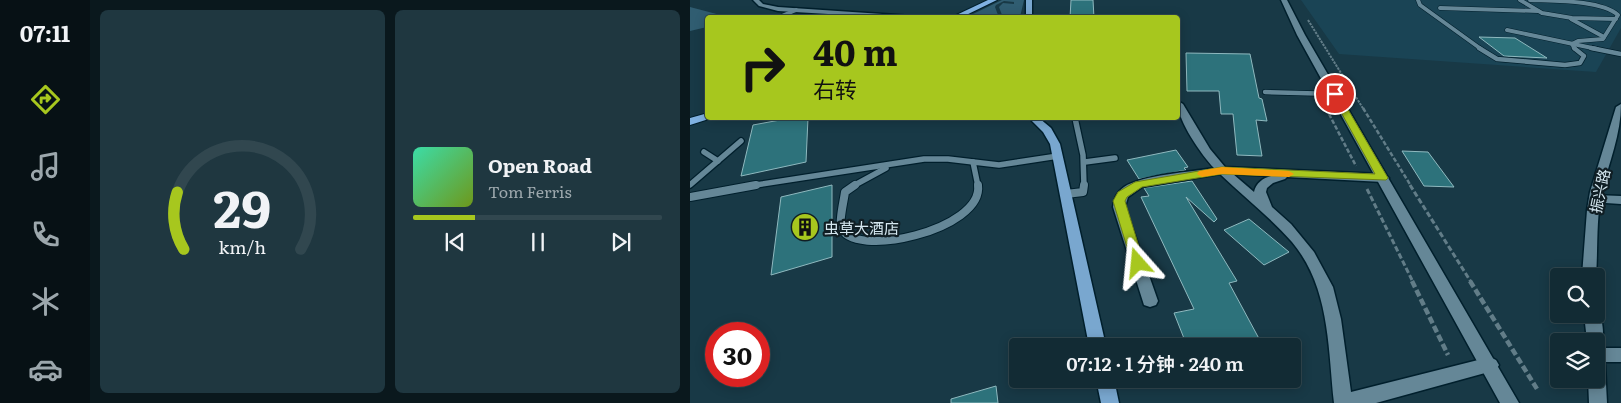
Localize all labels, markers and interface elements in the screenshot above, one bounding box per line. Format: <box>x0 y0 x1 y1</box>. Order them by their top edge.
text: 07:11 <box>20 16 70 49</box>
text: 40 m <box>813 25 898 77</box>
icon: right <box>730 35 795 100</box>
text: 右转 <box>813 72 857 105</box>
pin <box>1314 73 1356 115</box>
icon: arrive <box>1321 80 1349 108</box>
icon: directions <box>28 82 63 117</box>
icon: music <box>28 149 63 184</box>
text: Open Road <box>488 151 592 179</box>
text: 29 <box>214 166 271 244</box>
street label: 振兴路 <box>1583 167 1615 215</box>
text: Tom Ferris <box>488 179 572 203</box>
building icon: 虫草大酒店 <box>790 212 820 242</box>
place label: 虫草大酒店 <box>824 216 899 239</box>
icon: phone <box>28 217 63 252</box>
icon: previous <box>441 228 469 256</box>
icon: pause <box>524 228 552 256</box>
icon: next <box>607 228 635 256</box>
text: km/h <box>219 233 266 260</box>
position arrow <box>1111 236 1163 288</box>
map controls <box>1550 268 1605 388</box>
button: search <box>1550 268 1605 323</box>
icon: climate <box>28 284 63 319</box>
speed limit sign: 30 <box>705 322 770 387</box>
button: layers <box>1550 333 1605 388</box>
text: 07:12 · 1 分钟 · 240 m <box>1066 349 1244 377</box>
icon: car <box>28 352 63 387</box>

